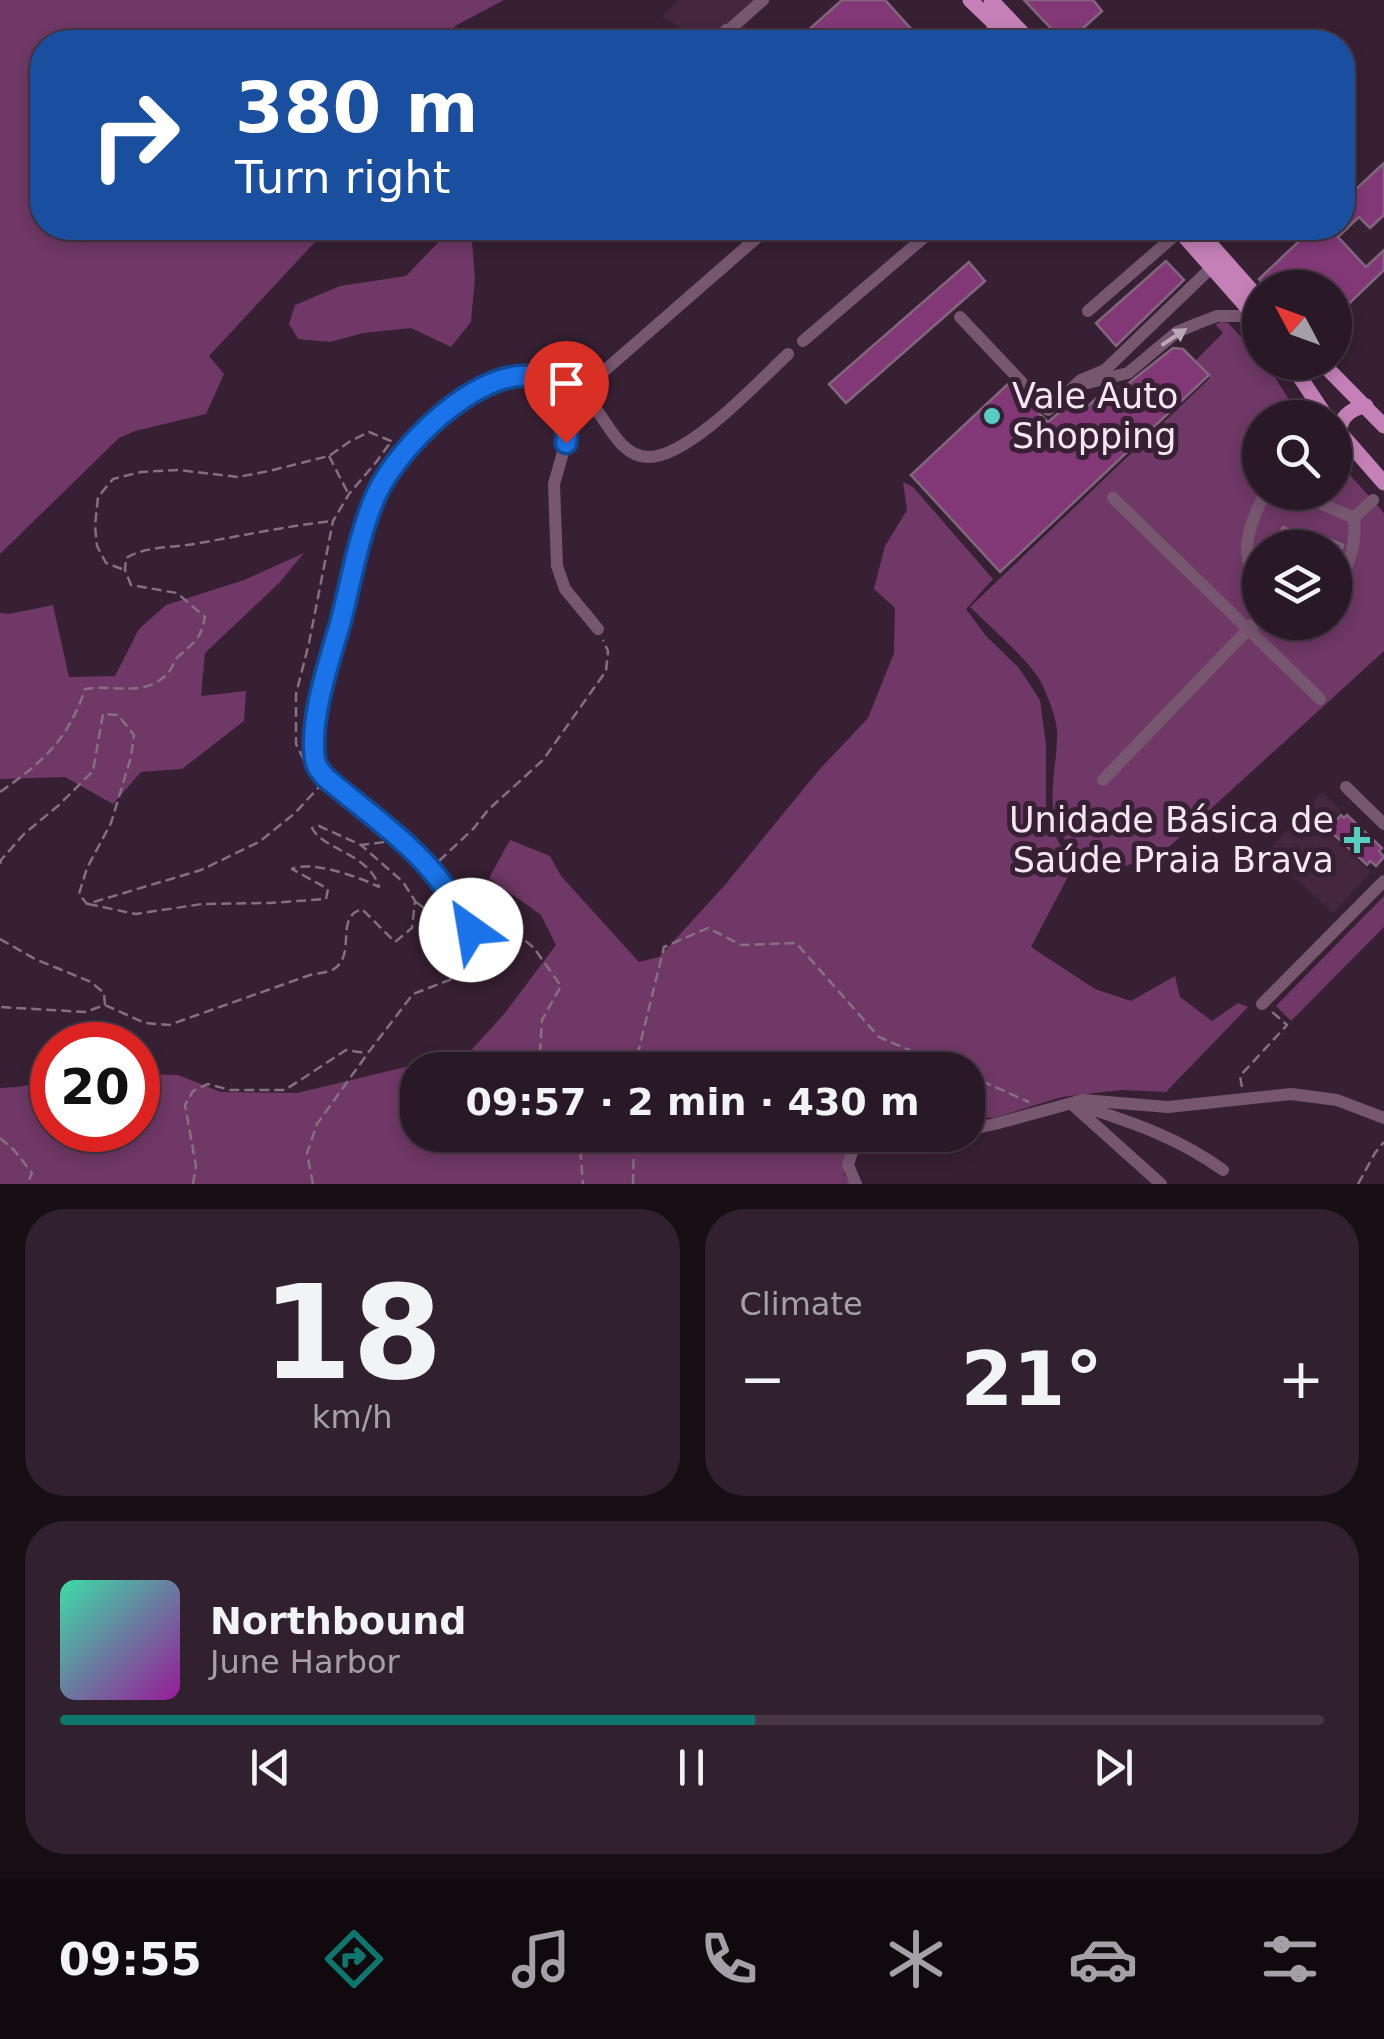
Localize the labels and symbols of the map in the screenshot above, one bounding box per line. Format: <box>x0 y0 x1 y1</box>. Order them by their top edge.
north arrow <box>1242 270 1352 380</box>
one-way arrow <box>1160 327 1187 347</box>
pin <box>524 341 609 444</box>
place label: Vale Auto Shopping <box>1012 376 1178 456</box>
marker: Vale Auto Shopping <box>981 405 1003 427</box>
place label: Unidade Básica de Saúde Praia Brava <box>1009 800 1334 880</box>
marker: Unidade Básica de Saúde Praia Brava <box>1344 827 1370 853</box>
position arrow <box>419 878 523 982</box>
speed limit sign: 20 <box>30 1022 160 1152</box>

